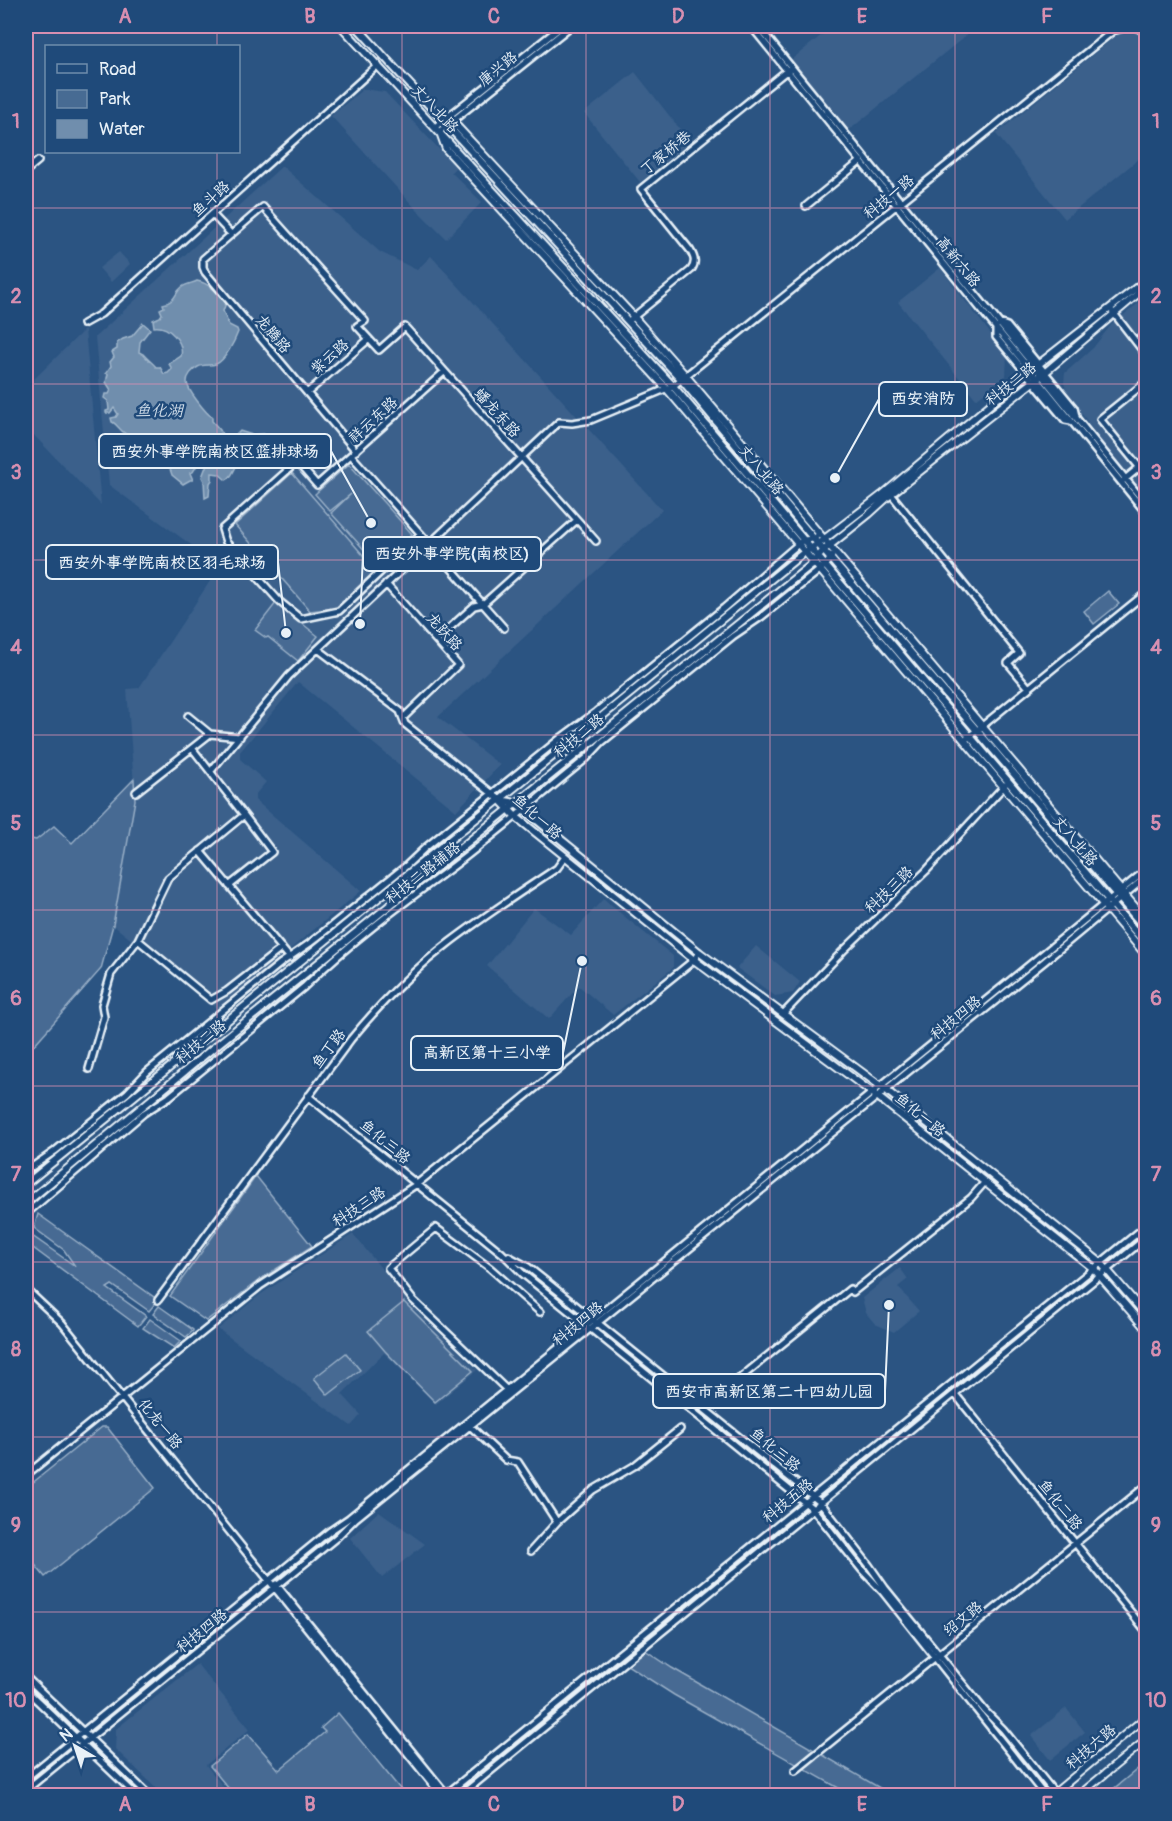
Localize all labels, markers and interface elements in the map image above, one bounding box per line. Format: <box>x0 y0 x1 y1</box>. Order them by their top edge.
text: A <box>119 4 132 29</box>
text: B <box>304 4 316 29</box>
text: C <box>488 4 500 29</box>
text: D <box>672 4 685 29</box>
text: E <box>857 4 868 29</box>
text: F <box>1041 4 1053 29</box>
legend <box>45 45 240 153</box>
street label: 唐兴路 <box>475 47 521 91</box>
text: Road <box>99 58 136 81</box>
street label: 丈八北路 <box>408 81 462 137</box>
text: Park <box>99 88 131 111</box>
text: 1 <box>12 109 20 134</box>
text: 1 <box>1152 109 1160 134</box>
text: Water <box>99 118 145 141</box>
street label: 丁家桥巷 <box>637 127 695 179</box>
street label: 科技一路 <box>860 171 918 223</box>
street label: 鱼斗路 <box>188 177 234 221</box>
street label: 高新六路 <box>932 233 984 291</box>
text: 2 <box>10 284 22 309</box>
text: 2 <box>1150 284 1162 309</box>
street label: 龙腾路 <box>251 311 295 357</box>
street label: 紫云路 <box>307 335 353 379</box>
street label: 科技二路 <box>982 358 1040 410</box>
callout: 西安消防 <box>879 382 967 416</box>
street label: 蟠龙东路 <box>470 384 524 442</box>
text: 西安消防 <box>891 389 955 409</box>
street label: 祥云东路 <box>344 393 402 447</box>
water label: 鱼化湖 <box>135 401 185 421</box>
callout: 西安外事学院南校区篮排球场 <box>99 434 331 468</box>
street label: 丈八北路 <box>734 441 788 499</box>
text: 西安外事学院南校区篮排球场 <box>111 442 319 462</box>
text: 3 <box>10 460 22 485</box>
text: 3 <box>1150 460 1162 485</box>
callout: 西安外事学院(南校区) <box>363 537 541 571</box>
text: 西安外事学院(南校区) <box>375 544 529 564</box>
callout: 西安外事学院南校区羽毛球场 <box>46 545 278 579</box>
text: 西安外事学院南校区羽毛球场 <box>58 553 266 573</box>
street label: 龙跃路 <box>422 609 466 655</box>
text: 4 <box>10 635 22 660</box>
text: 4 <box>1150 635 1162 660</box>
street label: 科技二路 <box>550 710 608 762</box>
street label: 鱼化一路 <box>508 790 566 844</box>
text: 5 <box>11 811 22 836</box>
text: 5 <box>1151 811 1162 836</box>
street label: 丈八北路 <box>1048 812 1102 870</box>
street label: 科技二路辅路 <box>382 838 464 908</box>
street label: 科技三路 <box>861 862 917 918</box>
text: 6 <box>10 986 22 1011</box>
text: 6 <box>1150 986 1162 1011</box>
street label: 科技四路 <box>927 992 985 1044</box>
street label: 科技二路 <box>172 1016 230 1068</box>
street label: 鱼丁路 <box>308 1025 350 1073</box>
callout: 高新区第十三小学 <box>411 1036 563 1070</box>
text: 高新区第十三小学 <box>423 1043 551 1063</box>
street label: 鱼化一路 <box>891 1089 949 1141</box>
street label: 鱼化三路 <box>356 1116 414 1168</box>
text: 7 <box>11 1162 22 1187</box>
text: 7 <box>1151 1162 1162 1187</box>
street label: 科技三路 <box>329 1183 389 1231</box>
street label: 科技四路 <box>549 1298 607 1350</box>
text: 8 <box>11 1337 21 1362</box>
text: 8 <box>1151 1337 1161 1362</box>
callout: 西安市高新区第二十四幼儿园 <box>653 1374 885 1408</box>
text: 西安市高新区第二十四幼儿园 <box>665 1382 873 1402</box>
street label: 化龙一路 <box>134 1395 186 1453</box>
street label: 鱼化三路 <box>746 1424 804 1476</box>
street label: 科技五路 <box>759 1475 817 1527</box>
street label: 鱼化二路 <box>1034 1476 1086 1534</box>
text: 9 <box>11 1513 21 1538</box>
text: 9 <box>1151 1513 1161 1538</box>
street label: 绍文路 <box>940 1597 986 1641</box>
street label: 科技四路 <box>173 1605 231 1657</box>
text: 10 <box>5 1688 27 1713</box>
text: 10 <box>1145 1688 1167 1713</box>
north arrow <box>45 1716 105 1776</box>
street label: 科技六路 <box>1062 1720 1120 1774</box>
text: N <box>56 1724 77 1746</box>
text: A <box>119 1792 132 1817</box>
text: B <box>304 1792 316 1817</box>
text: C <box>488 1792 500 1817</box>
text: D <box>672 1792 685 1817</box>
text: E <box>857 1792 868 1817</box>
text: F <box>1041 1792 1053 1817</box>

